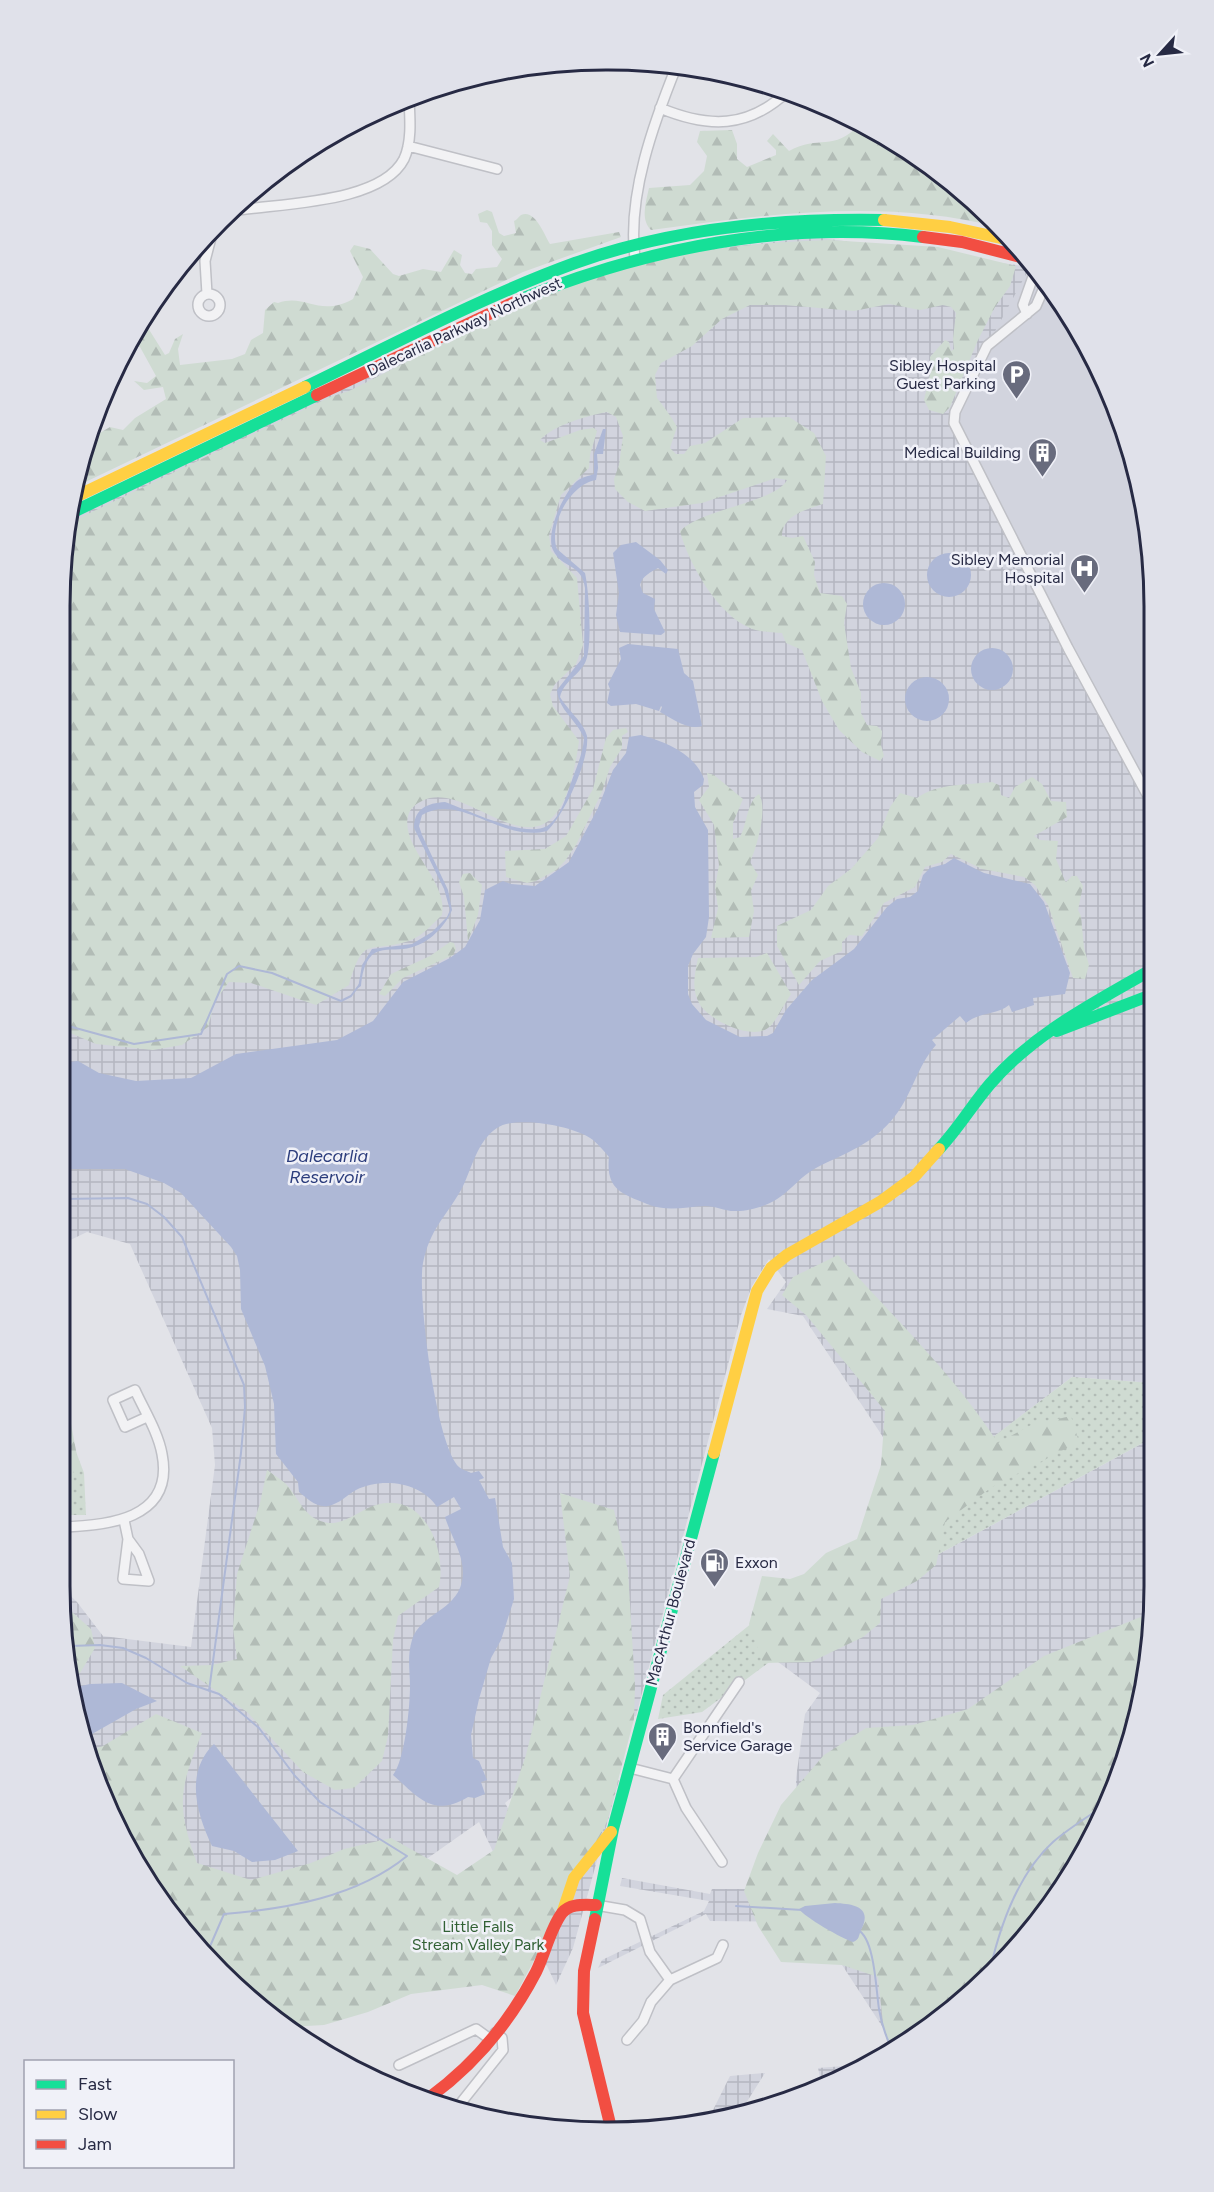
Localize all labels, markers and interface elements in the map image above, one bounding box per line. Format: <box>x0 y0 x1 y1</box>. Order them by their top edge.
north arrow <box>1130 24 1190 84</box>
text: N <box>1136 51 1158 70</box>
street label: Dalecarlia Parkway Northwest <box>364 273 565 380</box>
place label: Sibley Hospital Guest Parking <box>889 356 996 393</box>
parking icon: Sibley Hospital Guest Parking <box>1001 358 1033 400</box>
building icon: Medical Building <box>1026 436 1058 478</box>
place label: Medical Building <box>904 443 1021 462</box>
place label: Sibley Memorial Hospital <box>951 550 1064 587</box>
hospital icon: Sibley Memorial Hospital <box>1069 552 1101 594</box>
water label: Dalecarlia Reservoir <box>286 1145 368 1188</box>
street label: MacArthur Boulevard <box>642 1537 699 1688</box>
fuel station icon: Exxon <box>698 1546 730 1588</box>
place label: Exxon <box>735 1553 778 1572</box>
place label: Bonnfield's Service Garage <box>683 1718 793 1755</box>
building icon: Bonnfield's Service Garage <box>646 1720 678 1762</box>
park label: Little Falls Stream Valley Park <box>412 1917 545 1954</box>
legend <box>24 2060 234 2168</box>
text: Fast <box>78 2073 112 2095</box>
text: Slow <box>78 2103 117 2125</box>
text: Jam <box>78 2133 112 2155</box>

